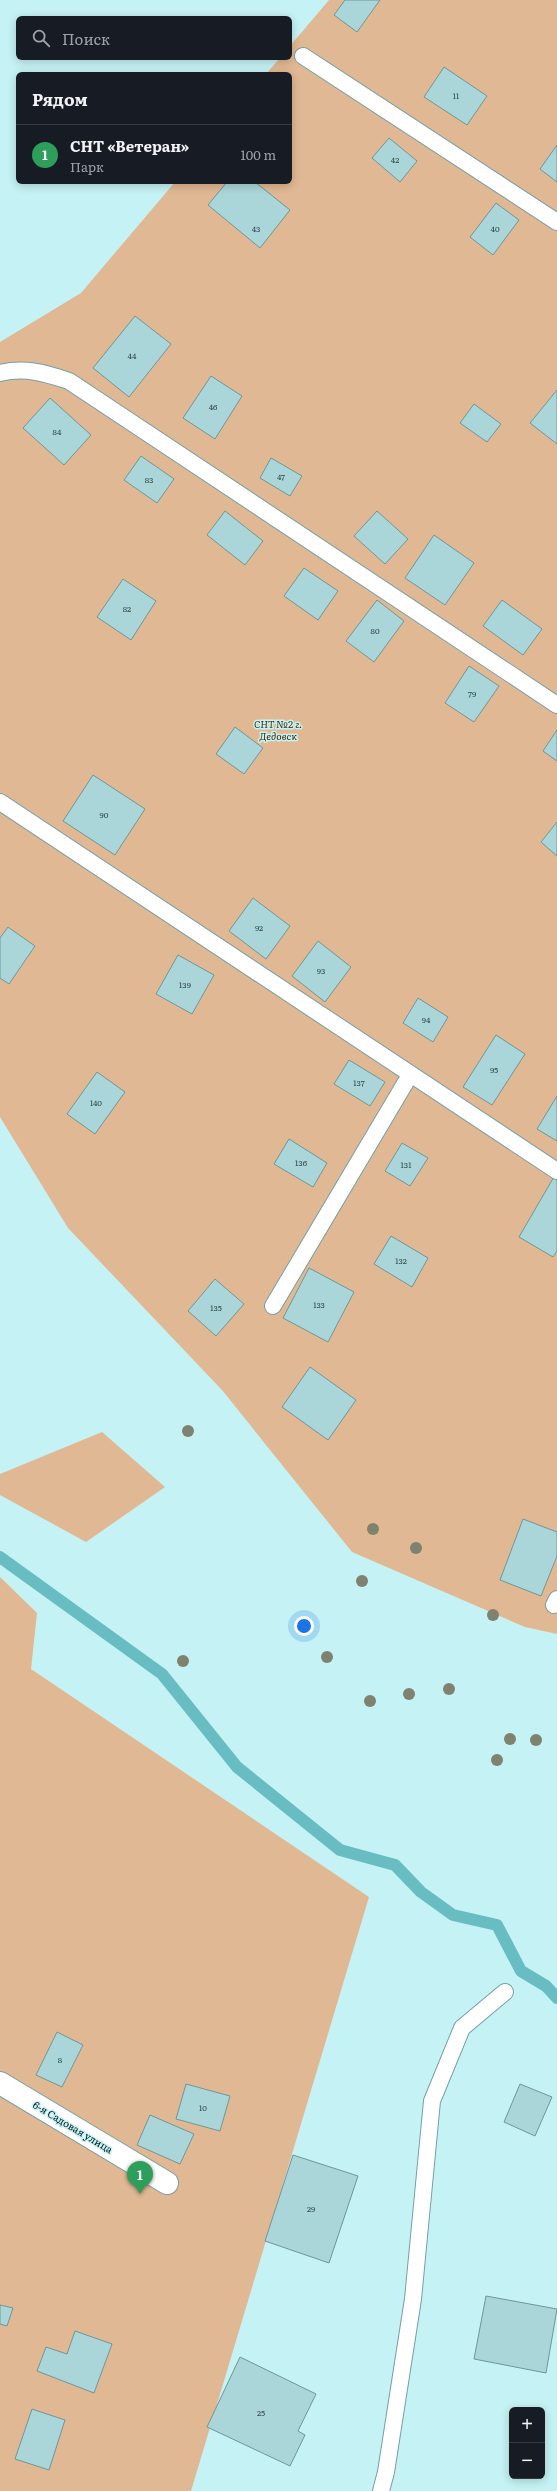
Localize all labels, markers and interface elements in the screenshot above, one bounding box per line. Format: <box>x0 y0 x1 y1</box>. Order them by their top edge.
search box <box>16 16 292 60</box>
icon: search <box>30 27 52 49</box>
text: Поиск <box>62 27 110 50</box>
text: Рядом <box>32 86 88 111</box>
house number: 11 <box>453 90 460 101</box>
text: СНТ «Ветеран» <box>70 134 189 157</box>
text: 1 <box>42 145 48 164</box>
text: 100 m <box>240 145 276 164</box>
house number: 42 <box>391 154 399 165</box>
text: Парк <box>70 157 104 176</box>
house number: 43 <box>252 223 260 234</box>
house number: 40 <box>490 223 500 234</box>
house number: 44 <box>128 350 137 361</box>
house number: 46 <box>209 401 218 412</box>
house number: 84 <box>53 426 62 437</box>
house number: 47 <box>277 471 285 482</box>
house number: 83 <box>145 474 153 485</box>
house number: 82 <box>123 603 131 614</box>
house number: 80 <box>370 625 380 636</box>
house number: 79 <box>468 688 476 699</box>
park label: СНТ №2 г. Дедовск <box>254 716 302 743</box>
house number: 90 <box>100 809 109 820</box>
house number: 92 <box>255 922 263 933</box>
house number: 93 <box>317 965 325 976</box>
house number: 139 <box>179 979 191 990</box>
house number: 94 <box>422 1014 431 1025</box>
house number: 95 <box>490 1064 498 1075</box>
house number: 137 <box>353 1077 365 1088</box>
house number: 140 <box>90 1097 102 1108</box>
house number: 136 <box>295 1157 308 1168</box>
house number: 131 <box>401 1159 412 1170</box>
house number: 132 <box>395 1255 407 1266</box>
house number: 133 <box>313 1299 325 1310</box>
house number: 135 <box>210 1302 222 1313</box>
your location <box>294 1616 314 1636</box>
house number: 8 <box>58 2054 63 2065</box>
street label: 6-я Садовая улица <box>30 2097 117 2157</box>
house number: 10 <box>199 2102 207 2113</box>
pin: 1 <box>127 2161 153 2194</box>
house number: 29 <box>307 2203 315 2214</box>
house number: 25 <box>257 2407 265 2418</box>
map controls <box>509 2407 545 2479</box>
button: + <box>509 2407 545 2443</box>
button: − <box>509 2443 545 2479</box>

